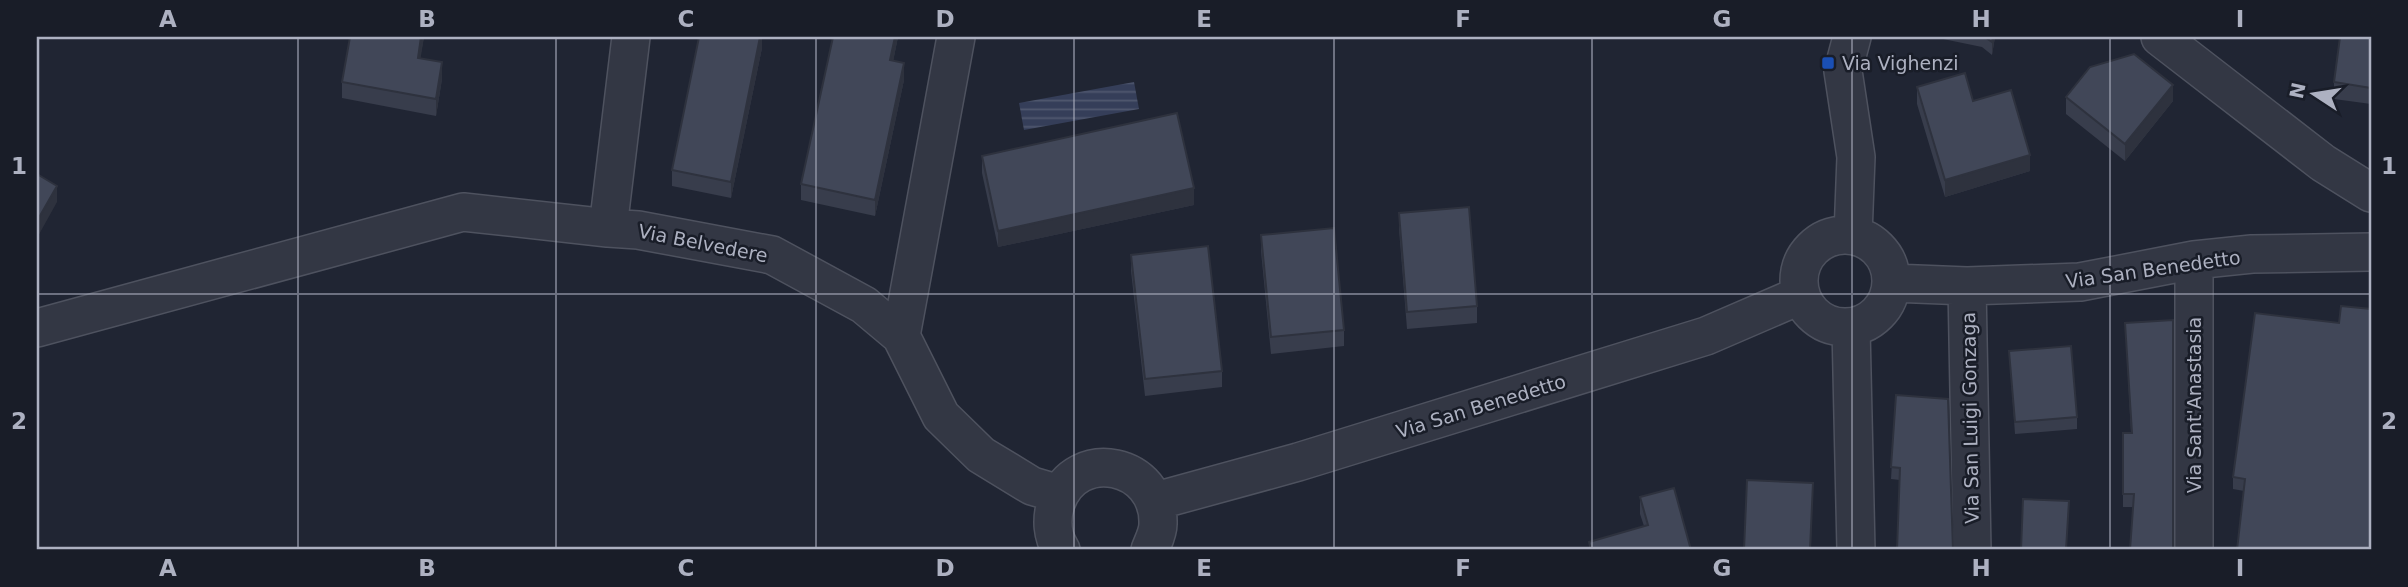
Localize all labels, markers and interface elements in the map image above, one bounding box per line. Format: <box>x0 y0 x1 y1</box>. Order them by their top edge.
text: A <box>159 6 177 32</box>
text: B <box>418 6 436 32</box>
text: C <box>678 6 694 32</box>
text: D <box>935 6 955 32</box>
text: E <box>1196 6 1212 32</box>
text: F <box>1455 6 1471 32</box>
text: G <box>1713 6 1731 32</box>
text: H <box>1971 6 1991 32</box>
text: I <box>2236 6 2244 32</box>
place label: Via Vighenzi <box>1842 52 1959 74</box>
marker: Via Vighenzi <box>1820 55 1836 71</box>
north arrow <box>2278 60 2348 130</box>
text: N <box>2285 80 2310 101</box>
text: 1 <box>11 153 27 179</box>
text: 1 <box>2381 153 2397 179</box>
street label: Via Belvedere <box>636 220 770 266</box>
street label: Via San Benedetto <box>2064 246 2242 292</box>
street label: Via San Luigi Gonzaga <box>1957 312 1983 524</box>
street label: Via Sant'Anastasia <box>2183 317 2205 493</box>
street label: Via San Benedetto <box>1394 370 1568 442</box>
text: 2 <box>11 408 27 434</box>
text: 2 <box>2381 408 2397 434</box>
text: A <box>159 555 177 581</box>
text: B <box>418 555 436 581</box>
text: C <box>678 555 694 581</box>
text: D <box>935 555 955 581</box>
text: E <box>1196 555 1212 581</box>
text: F <box>1455 555 1471 581</box>
text: G <box>1713 555 1731 581</box>
text: H <box>1971 555 1991 581</box>
text: I <box>2236 555 2244 581</box>

